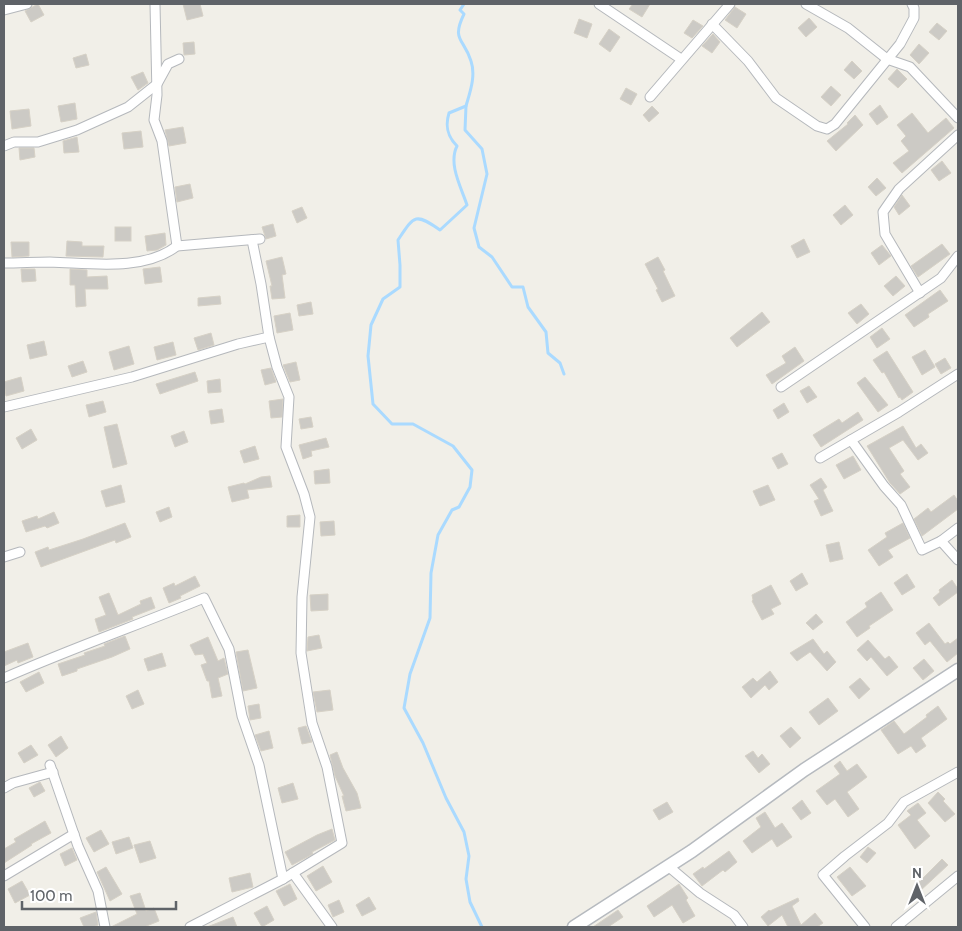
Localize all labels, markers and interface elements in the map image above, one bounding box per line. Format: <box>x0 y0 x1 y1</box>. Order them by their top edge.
north arrow <box>892 861 942 911</box>
text: N <box>912 864 922 882</box>
scale bar <box>22 878 176 910</box>
text: 100 m <box>30 887 72 905</box>

